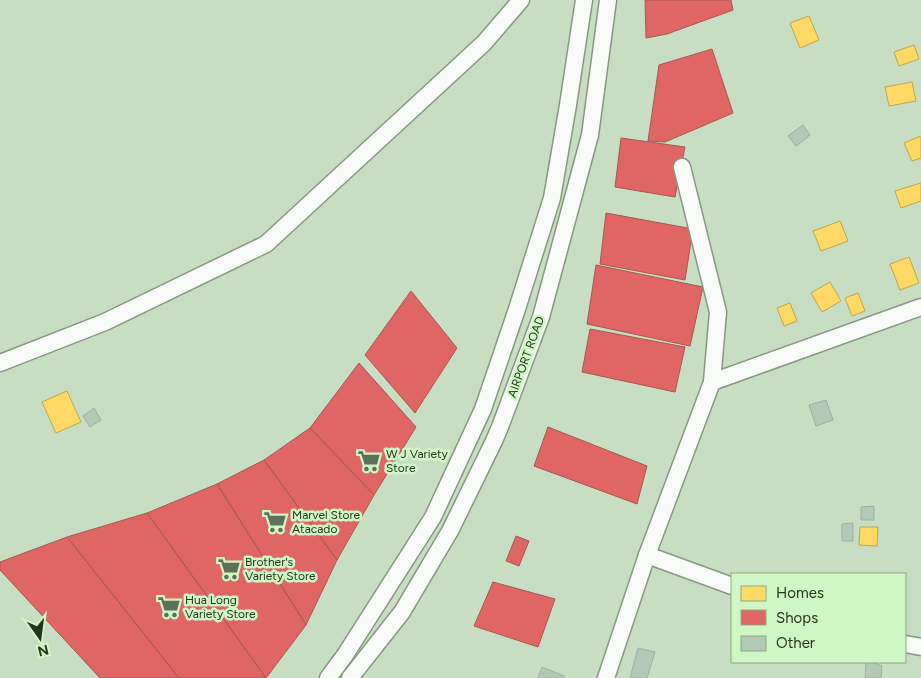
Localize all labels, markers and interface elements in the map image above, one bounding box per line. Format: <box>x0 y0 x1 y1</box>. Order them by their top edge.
street label: AIRPORT ROAD <box>505 314 547 400</box>
place label: W J Variety Store <box>386 447 449 475</box>
supermarket icon: W J Variety Store <box>356 448 382 474</box>
place label: Marvel Store Atacado <box>292 508 360 536</box>
supermarket icon: Marvel Store Atacado <box>262 509 288 535</box>
place label: Brother's Variety Store <box>245 555 316 583</box>
supermarket icon: Brother's Variety Store <box>216 556 242 582</box>
legend <box>731 573 906 663</box>
text: Homes <box>776 584 824 602</box>
place label: Hua Long Variety Store <box>185 593 256 621</box>
supermarket icon: Hua Long Variety Store <box>156 594 182 620</box>
text: Shops <box>776 609 818 627</box>
north arrow <box>15 613 65 663</box>
text: Other <box>776 634 815 652</box>
text: N <box>36 641 50 660</box>

